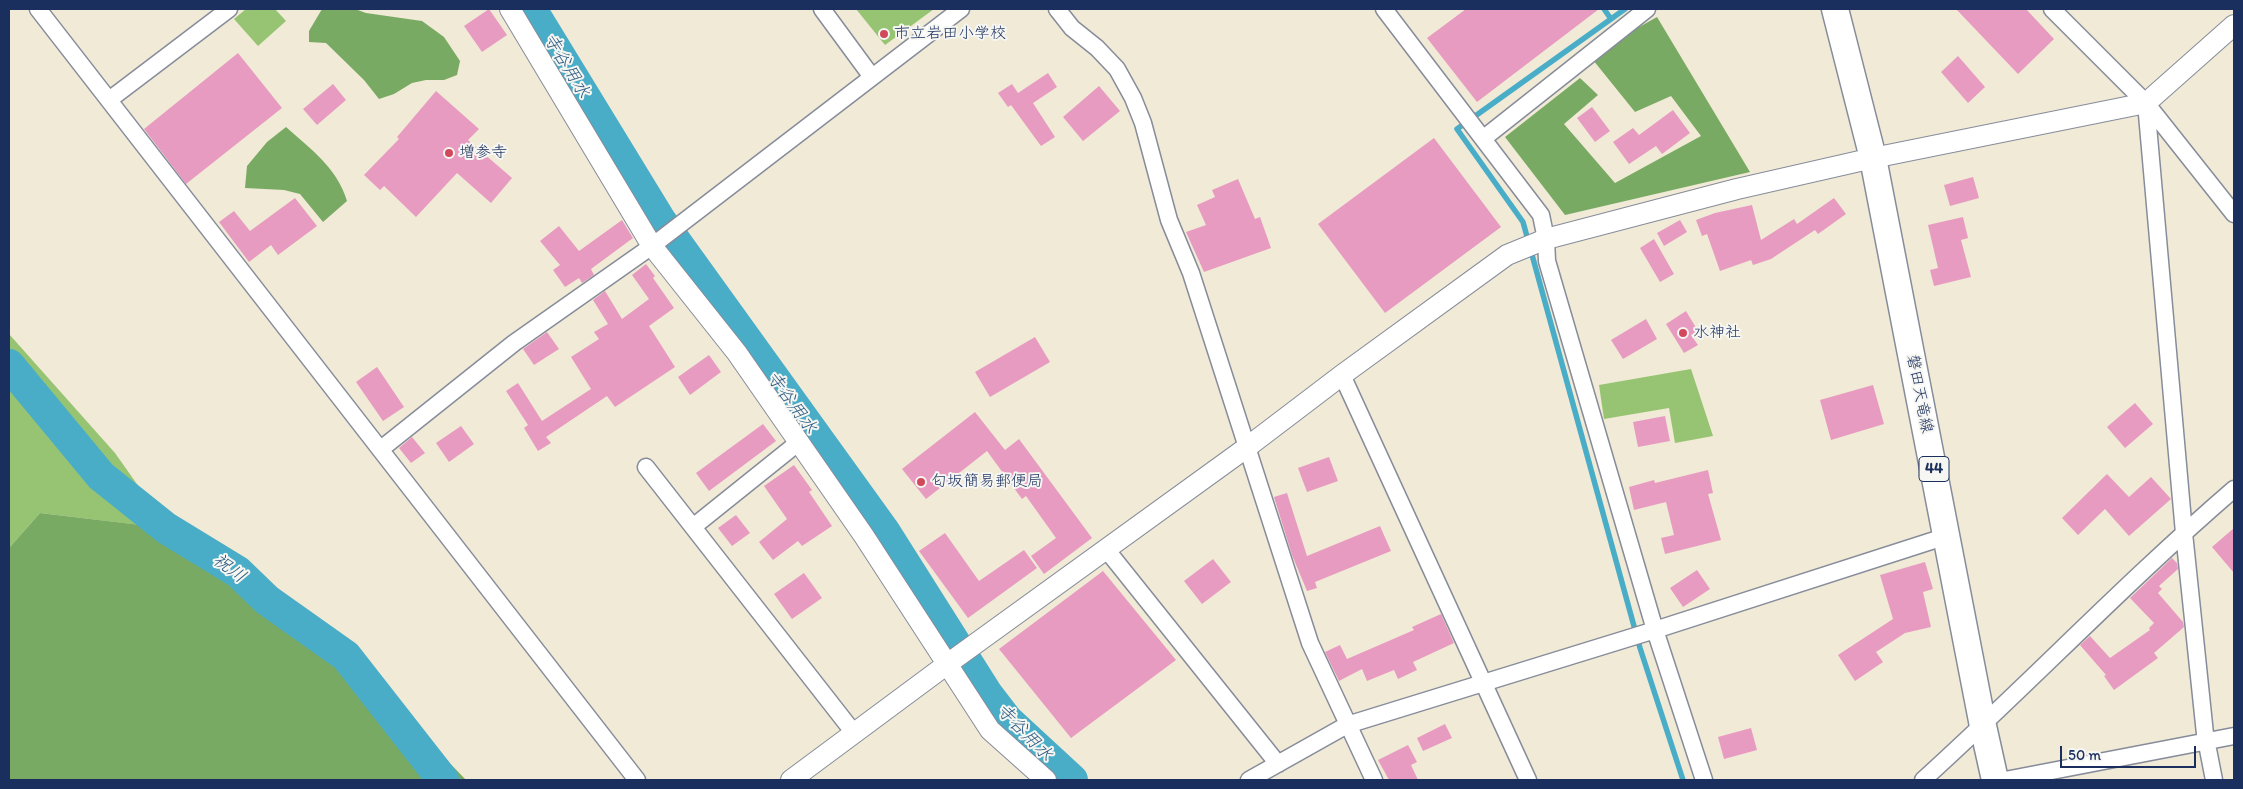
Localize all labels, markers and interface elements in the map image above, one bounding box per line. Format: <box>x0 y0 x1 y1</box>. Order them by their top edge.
place label: 市立岩田小学校 <box>894 24 1006 44</box>
marker: 市立岩田小学校 <box>878 28 890 40</box>
water label: 寺谷用水 <box>538 30 594 102</box>
place label: 増参寺 <box>459 143 507 163</box>
marker: 増参寺 <box>443 147 455 159</box>
place label: 水神社 <box>1693 323 1741 343</box>
marker: 水神社 <box>1677 327 1689 339</box>
street label: 磐田天竜線 <box>1902 353 1936 435</box>
water label: 寺谷用水 <box>761 368 821 438</box>
road number: 44 <box>1919 456 1949 482</box>
place label: 匂坂簡易郵便局 <box>931 472 1043 492</box>
marker: 匂坂簡易郵便局 <box>915 476 927 488</box>
water label: 祝川 <box>208 550 250 588</box>
water label: 寺谷用水 <box>991 700 1057 766</box>
scale bar <box>2063 736 2199 768</box>
text: 50 m <box>2068 746 2101 764</box>

